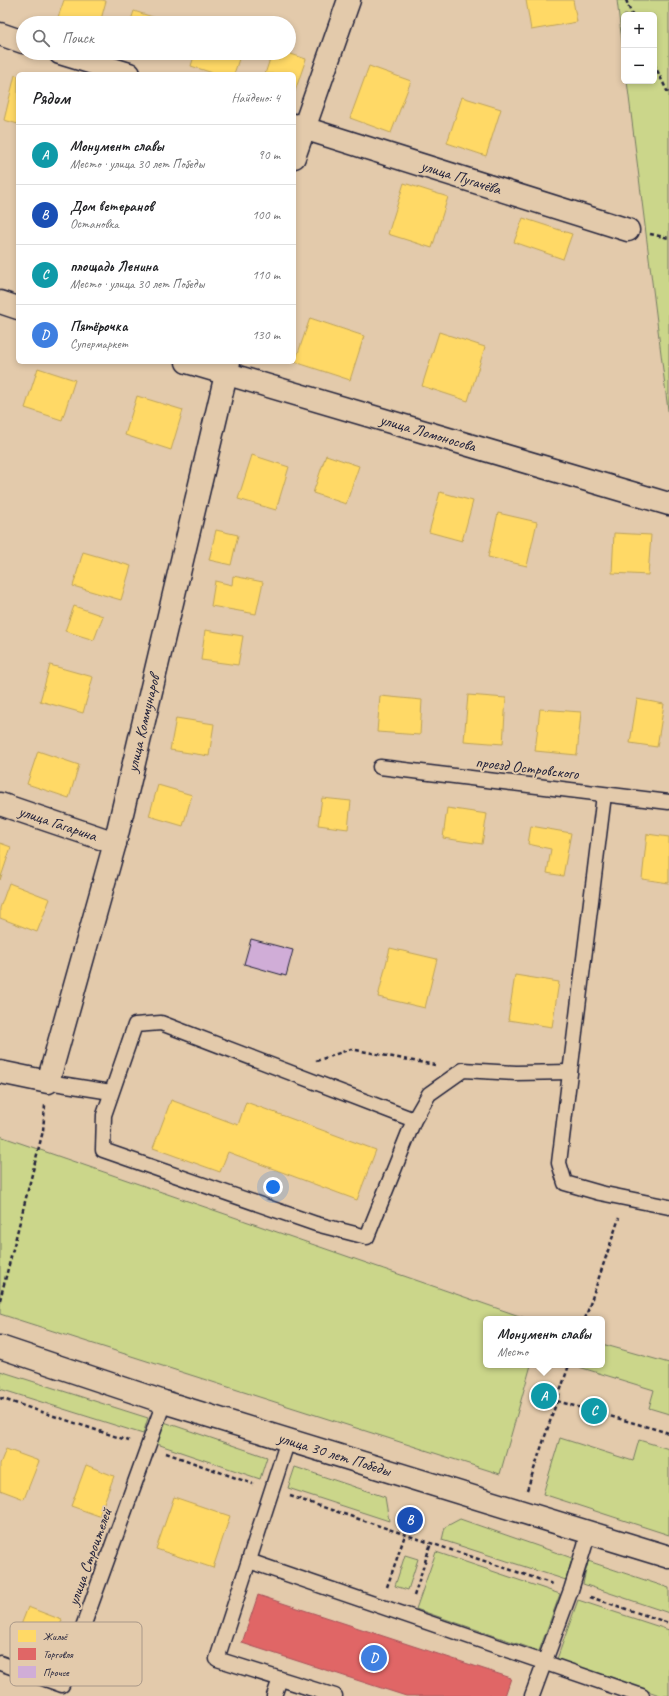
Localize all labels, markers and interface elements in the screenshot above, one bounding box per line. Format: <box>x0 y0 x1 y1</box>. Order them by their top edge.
map controls <box>621 12 657 84</box>
button: + <box>621 12 657 48</box>
search box <box>16 16 296 60</box>
icon: search <box>30 27 52 49</box>
text: Поиск <box>62 29 94 48</box>
button: − <box>621 48 657 84</box>
text: Рядом <box>32 88 70 109</box>
text: Найдено: 4 <box>232 90 280 106</box>
text: Монумент славы <box>70 137 164 156</box>
text: A <box>42 147 48 163</box>
text: 90 m <box>258 147 280 163</box>
street label: улица Пугачёва <box>418 155 504 200</box>
text: Место · улица 30 лет Победы <box>70 156 204 172</box>
text: Дом ветеранов <box>70 197 154 216</box>
text: B <box>42 207 48 223</box>
text: 100 m <box>252 207 280 223</box>
text: Остановка <box>70 216 119 232</box>
text: площадь Ленина <box>70 257 158 276</box>
text: C <box>42 267 48 283</box>
text: 110 m <box>252 267 280 283</box>
text: Место · улица 30 лет Победы <box>70 276 204 292</box>
text: Пятёрочка <box>70 317 127 336</box>
text: D <box>41 327 49 343</box>
text: 130 m <box>252 327 280 343</box>
text: Супермаркет <box>70 336 128 352</box>
street label: улица Ломоносова <box>377 409 480 457</box>
street label: улица Коммунаров <box>122 669 165 775</box>
street label: проезд Островского <box>474 752 581 784</box>
street label: улица Гагарина <box>15 801 100 846</box>
your location <box>263 1177 283 1197</box>
popup <box>483 1316 605 1368</box>
text: Монумент славы <box>497 1325 591 1344</box>
text: Место <box>497 1344 528 1360</box>
pin: A <box>531 1381 557 1411</box>
pin: C <box>581 1396 607 1426</box>
street label: улица 30 лет Победы <box>274 1427 394 1481</box>
street label: улица Строителей <box>63 1504 117 1609</box>
pin: B <box>397 1505 423 1535</box>
legend <box>10 1622 142 1686</box>
text: Жильё <box>43 1629 69 1643</box>
pin: D <box>361 1643 387 1673</box>
text: Торговля <box>43 1647 74 1661</box>
text: Прочее <box>43 1665 70 1679</box>

